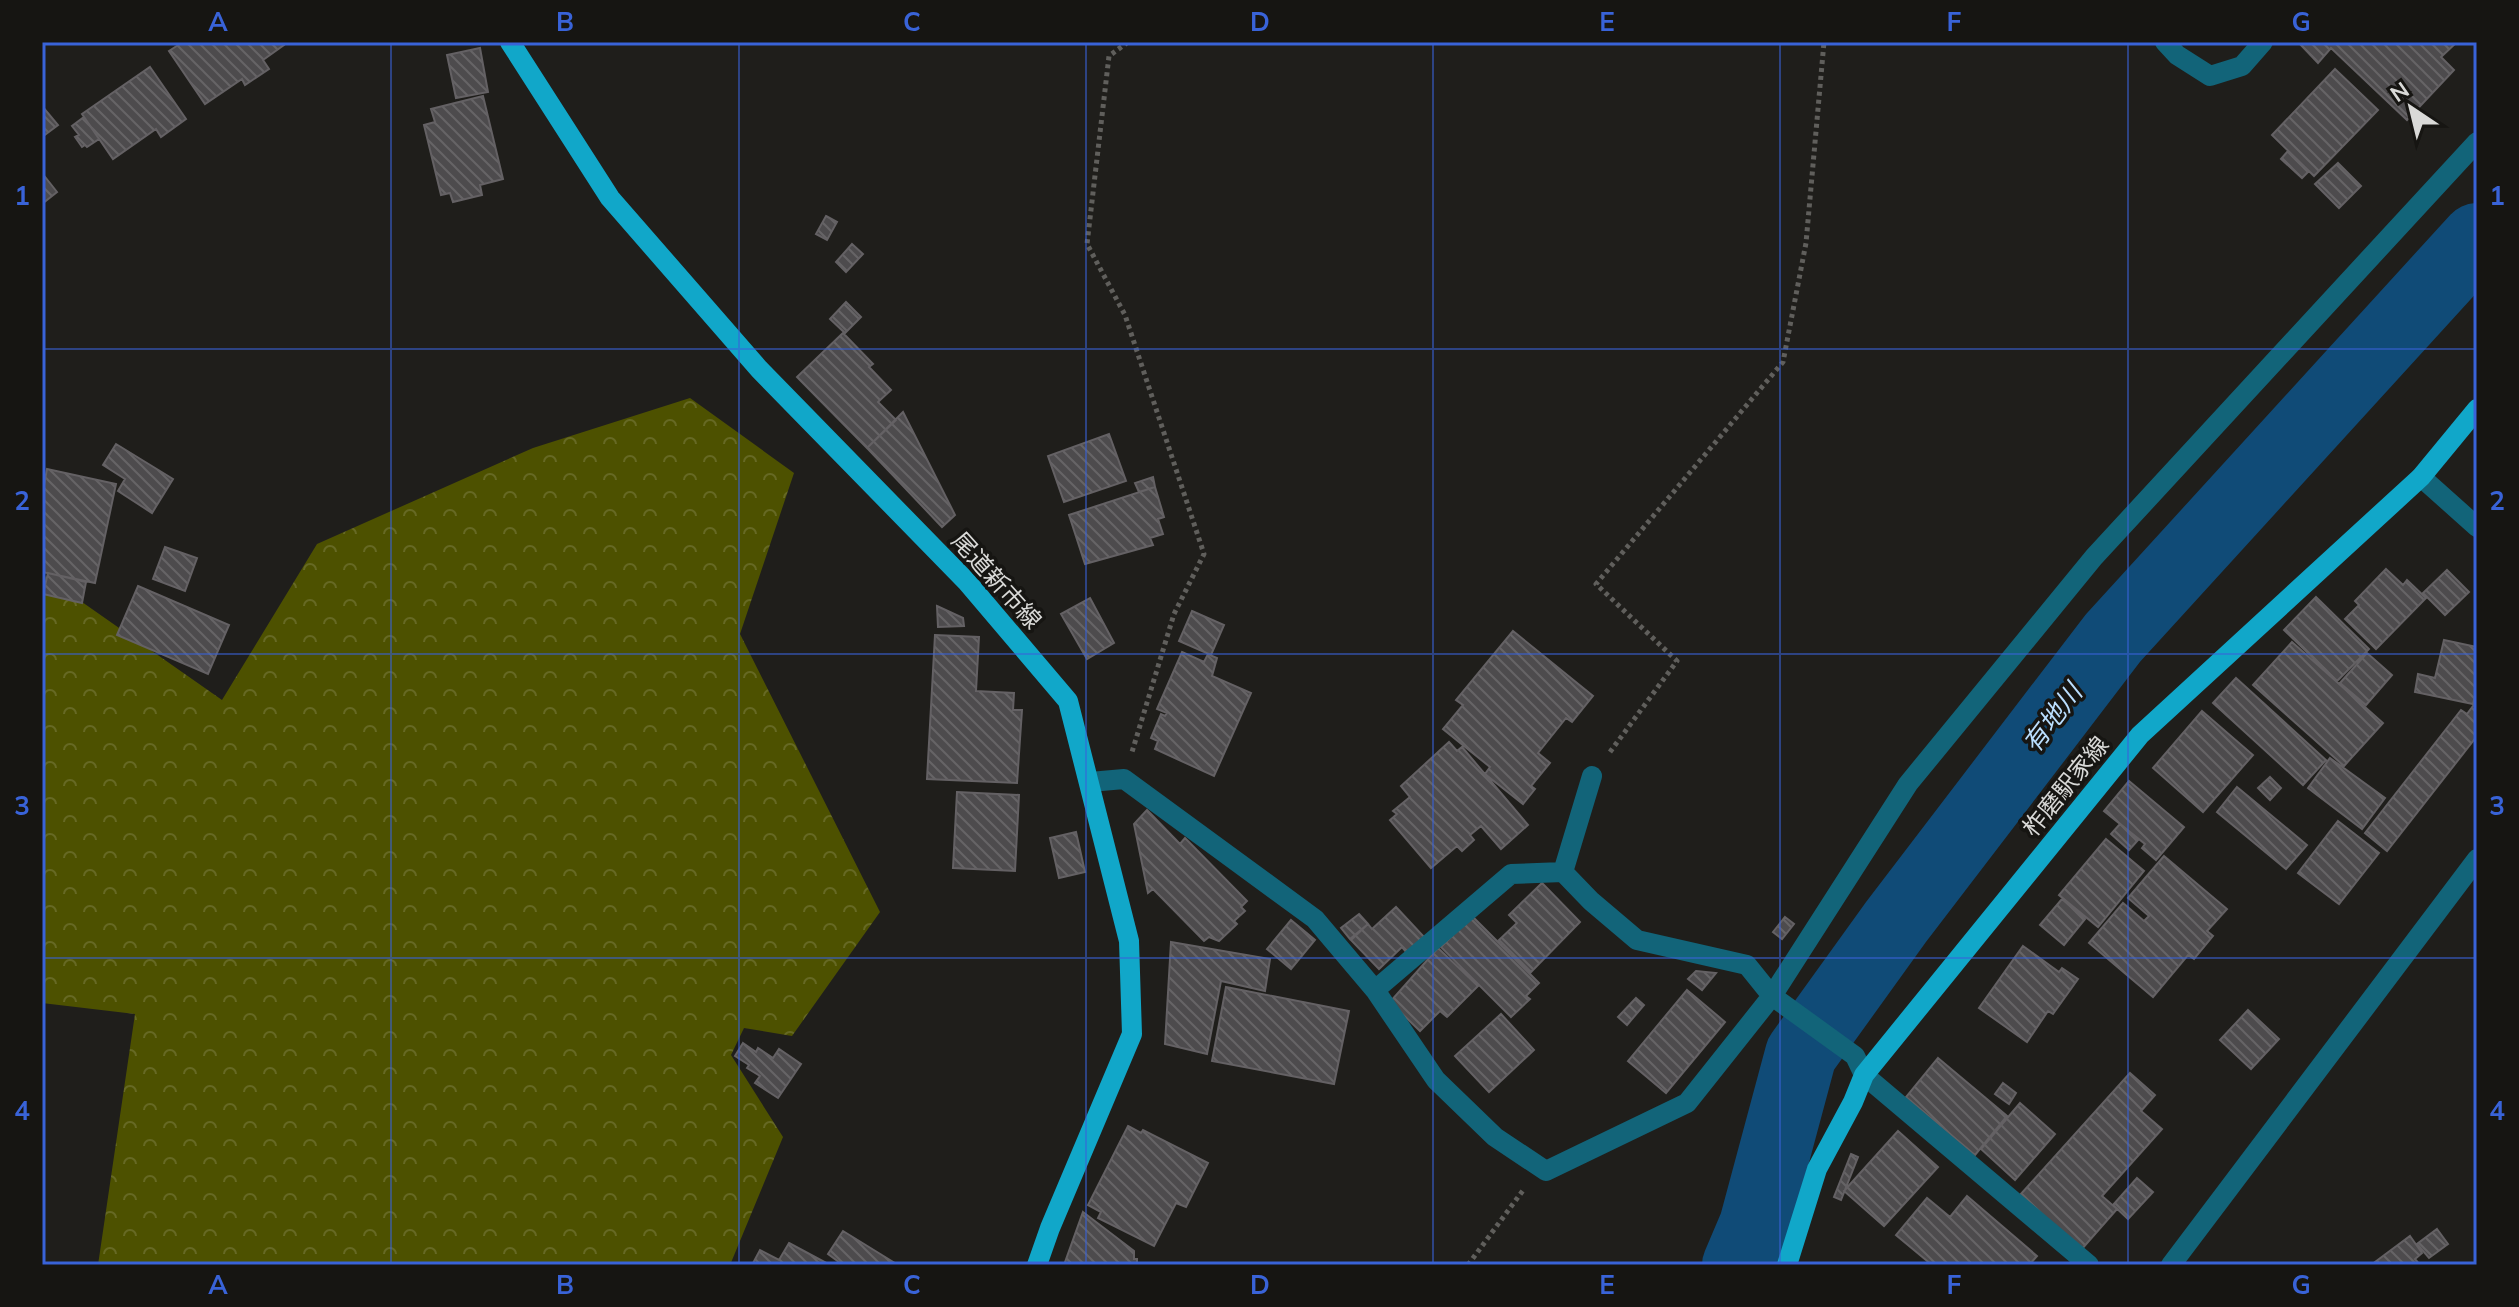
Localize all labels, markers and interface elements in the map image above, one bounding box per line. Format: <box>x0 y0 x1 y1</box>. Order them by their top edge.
text: A <box>208 5 228 38</box>
text: B <box>556 5 574 38</box>
text: C <box>903 5 921 38</box>
text: D <box>1250 5 1270 38</box>
text: E <box>1599 5 1615 38</box>
text: F <box>1947 5 1962 38</box>
text: G <box>2291 5 2311 38</box>
north arrow <box>2371 68 2451 148</box>
text: N <box>2385 75 2414 108</box>
text: 1 <box>14 179 30 212</box>
text: 1 <box>2489 179 2505 212</box>
text: 2 <box>14 484 30 517</box>
text: 2 <box>2489 484 2505 517</box>
street label: 尾道新市線 <box>946 525 1048 635</box>
water label: 有地川 <box>2015 675 2090 759</box>
street label: 柞磨駅家線 <box>2016 730 2114 842</box>
text: 3 <box>14 789 30 822</box>
text: 3 <box>2489 789 2505 822</box>
text: 4 <box>14 1094 30 1127</box>
text: 4 <box>2489 1094 2505 1127</box>
text: A <box>208 1268 228 1301</box>
text: B <box>556 1268 574 1301</box>
text: C <box>903 1268 921 1301</box>
text: D <box>1250 1268 1270 1301</box>
text: E <box>1599 1268 1615 1301</box>
text: F <box>1947 1268 1962 1301</box>
text: G <box>2291 1268 2311 1301</box>

